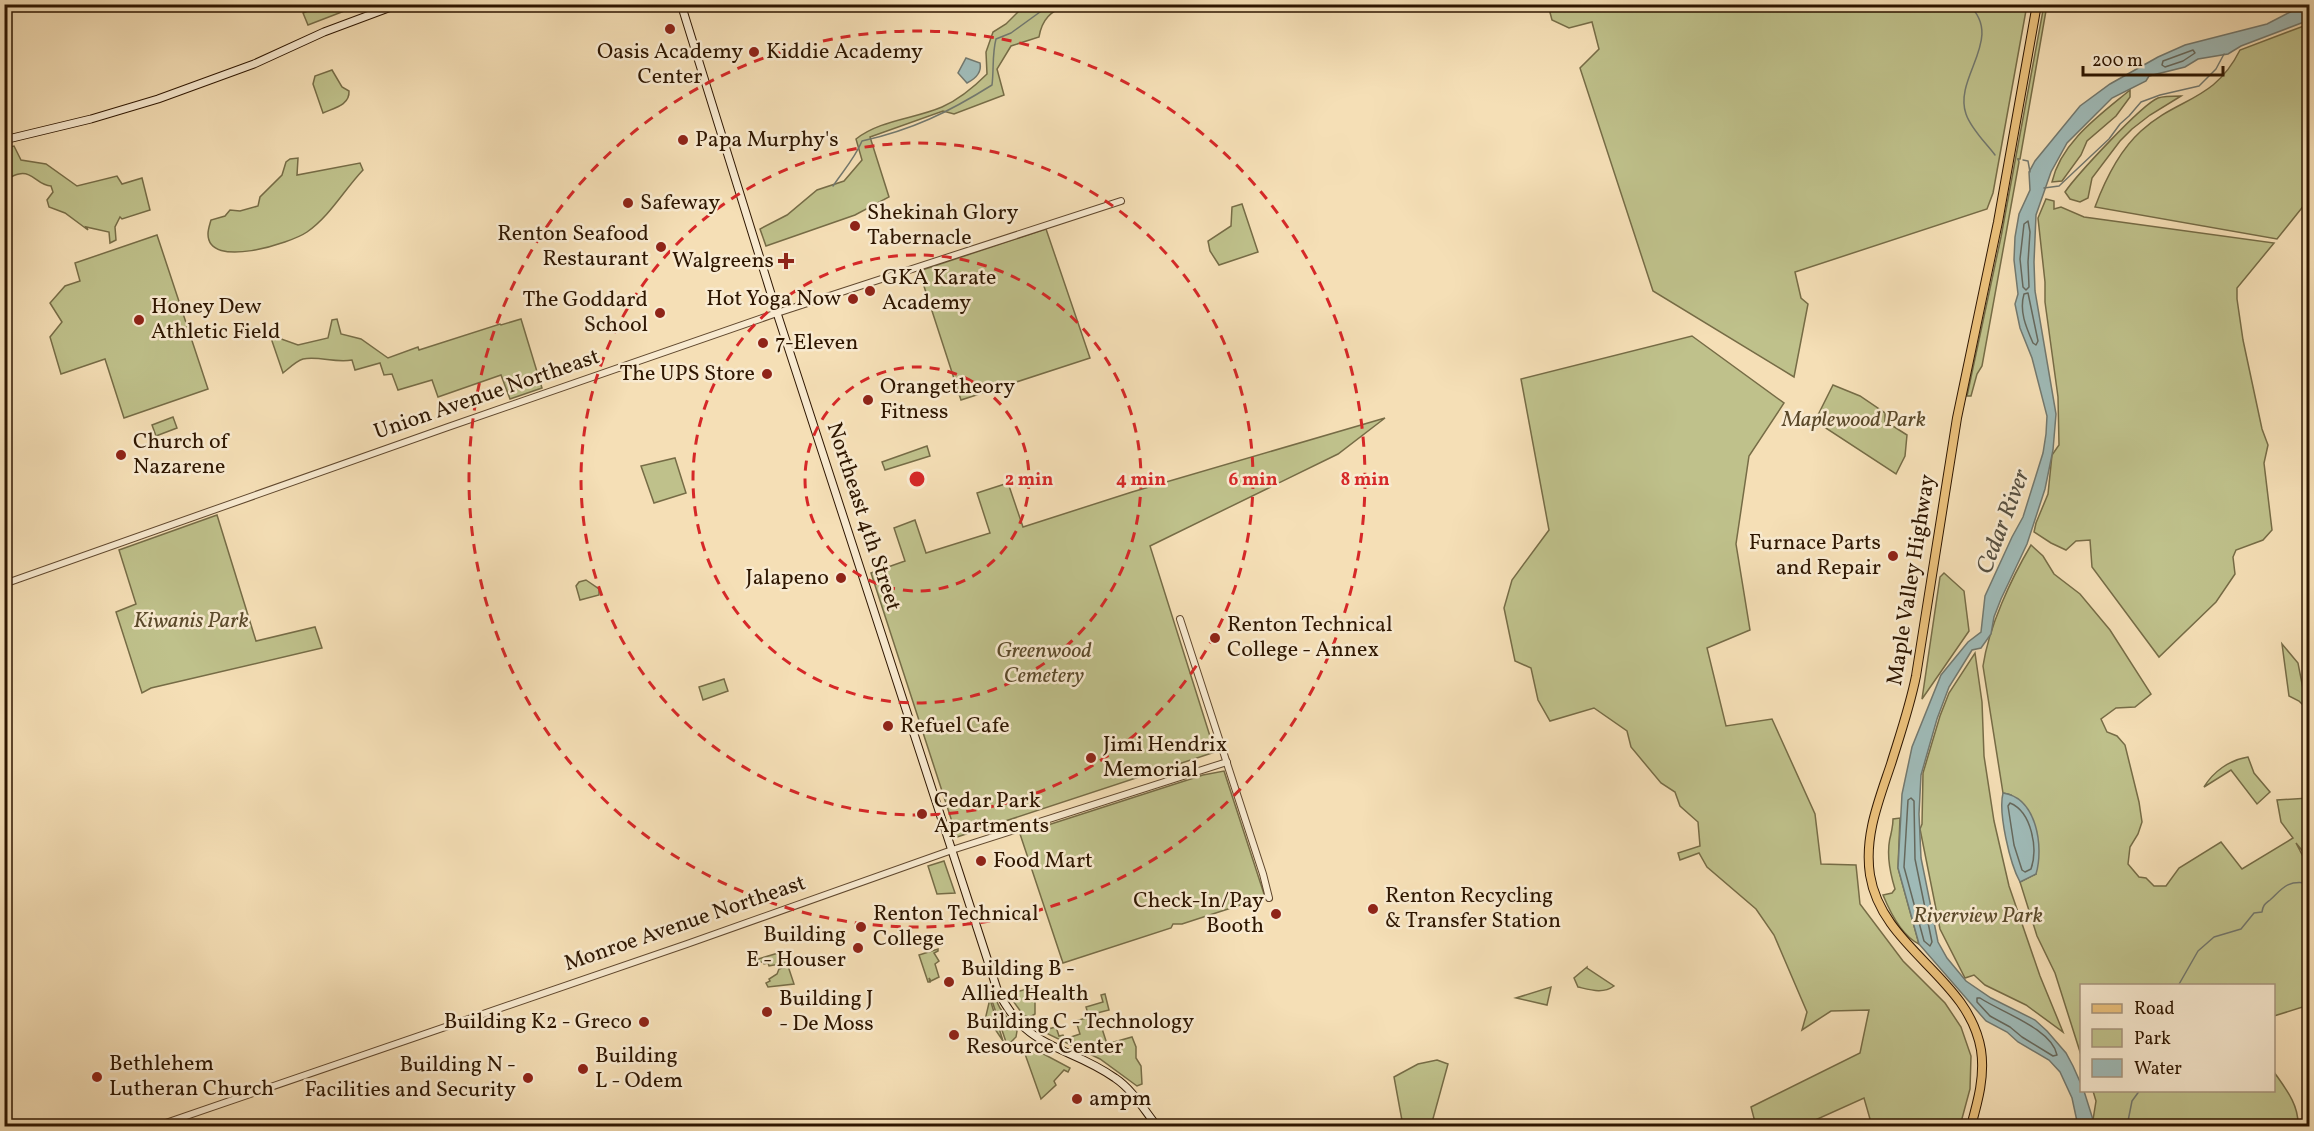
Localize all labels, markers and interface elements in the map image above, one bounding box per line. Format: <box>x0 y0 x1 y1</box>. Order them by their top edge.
marker: Oasis Academy Center <box>663 22 677 36</box>
place label: Oasis Academy Center <box>597 37 743 93</box>
place label: Kiddie Academy <box>766 37 923 68</box>
scale bar <box>2083 39 2222 77</box>
marker: Kiddie Academy <box>747 45 761 59</box>
text: 200 m <box>2092 49 2143 74</box>
place label: Papa Murphy's <box>695 125 839 156</box>
marker: Papa Murphy's <box>676 133 690 147</box>
place label: Safeway <box>640 188 720 219</box>
marker: Safeway <box>621 196 635 210</box>
place label: Shekinah Glory Tabernacle <box>867 198 1018 254</box>
place label: Renton Seafood Restaurant <box>497 219 649 275</box>
marker: Shekinah Glory Tabernacle <box>848 219 862 233</box>
marker: Renton Seafood Restaurant <box>654 240 668 254</box>
place label: Walgreens <box>672 246 774 277</box>
marker: Walgreens <box>779 254 793 268</box>
place label: GKA Karate Academy <box>882 263 997 319</box>
place label: Hot Yoga Now <box>706 284 841 315</box>
marker: GKA Karate Academy <box>863 284 877 298</box>
place label: The Goddard School <box>522 285 648 341</box>
place label: Honey Dew Athletic Field <box>151 292 280 348</box>
marker: Hot Yoga Now <box>846 292 860 306</box>
marker: The Goddard School <box>653 306 667 320</box>
marker: Honey Dew Athletic Field <box>132 313 146 327</box>
place label: 7-Eleven <box>775 328 858 359</box>
marker: 7-Eleven <box>756 336 770 350</box>
street label: Union Avenue Northeast <box>370 342 604 448</box>
place label: The UPS Store <box>619 359 755 390</box>
marker: The UPS Store <box>760 367 774 381</box>
place label: Orangetheory Fitness <box>880 372 1015 428</box>
marker: Orangetheory Fitness <box>861 393 875 407</box>
park label: Maplewood Park <box>1781 405 1926 436</box>
street label: Northeast 4th Street <box>818 419 908 616</box>
place label: Church of Nazarene <box>133 427 231 483</box>
marker: Church of Nazarene <box>114 448 128 462</box>
water label: Cedar River <box>1968 464 2040 579</box>
text: 2 min <box>1005 468 1053 493</box>
text: 4 min <box>1116 468 1166 493</box>
text: 6 min <box>1228 468 1278 493</box>
text: 8 min <box>1340 468 1390 493</box>
centre of rings <box>907 469 927 489</box>
street label: Maple Valley Highway <box>1880 472 1944 688</box>
place label: Furnace Parts and Repair <box>1749 528 1881 584</box>
marker: Furnace Parts and Repair <box>1886 549 1900 563</box>
place label: Jalapeno <box>745 563 829 594</box>
marker: Jalapeno <box>834 571 848 585</box>
park label: Kiwanis Park <box>133 606 249 637</box>
place label: Renton Technical College - Annex <box>1227 610 1393 666</box>
marker: Renton Technical College - Annex <box>1208 631 1222 645</box>
park label: Greenwood Cemetery <box>996 636 1092 692</box>
place label: Refuel Cafe <box>900 711 1010 742</box>
marker: Refuel Cafe <box>881 719 895 733</box>
place label: Jimi Hendrix Memorial <box>1103 730 1227 786</box>
marker: Jimi Hendrix Memorial <box>1084 751 1098 765</box>
place label: Cedar Park Apartments <box>934 786 1049 842</box>
marker: Cedar Park Apartments <box>915 807 929 821</box>
place label: Food Mart <box>993 846 1093 877</box>
marker: Food Mart <box>974 854 988 868</box>
street label: Monroe Avenue Northeast <box>560 868 810 980</box>
place label: Renton Recycling & Transfer Station <box>1385 881 1561 937</box>
place label: Check-In/Pay Booth <box>1133 886 1264 942</box>
place label: Renton Technical College <box>873 899 1039 955</box>
park label: Riverview Park <box>1913 901 2043 932</box>
marker: Renton Recycling & Transfer Station <box>1366 902 1380 916</box>
marker: Check-In/Pay Booth <box>1269 907 1283 921</box>
place label: Building E - Houser <box>746 920 846 976</box>
marker: Renton Technical College <box>854 920 868 934</box>
marker: Building E - Houser <box>851 941 865 955</box>
place label: Building B - Allied Health <box>961 954 1089 1010</box>
marker: Building B - Allied Health <box>942 975 956 989</box>
place label: Building J - De Moss <box>779 984 874 1040</box>
legend <box>2080 984 2275 1092</box>
text: Road <box>2134 997 2175 1022</box>
marker: Building J - De Moss <box>760 1005 774 1019</box>
place label: Building K2 - Greco <box>444 1007 632 1038</box>
place label: Building C - Technology Resource Center <box>966 1007 1194 1063</box>
marker: Building K2 - Greco <box>637 1015 651 1029</box>
text: Park <box>2134 1027 2171 1052</box>
marker: Building C - Technology Resource Center <box>947 1028 961 1042</box>
place label: Building L - Odem <box>595 1041 683 1097</box>
place label: Bethlehem Lutheran Church <box>109 1049 274 1105</box>
place label: Building N - Facilities and Security <box>304 1050 516 1106</box>
text: Water <box>2134 1057 2182 1082</box>
marker: Building L - Odem <box>576 1062 590 1076</box>
marker: Bethlehem Lutheran Church <box>90 1070 104 1084</box>
marker: Building N - Facilities and Security <box>521 1071 535 1085</box>
place label: ampm <box>1089 1084 1152 1115</box>
marker: ampm <box>1070 1092 1084 1106</box>

